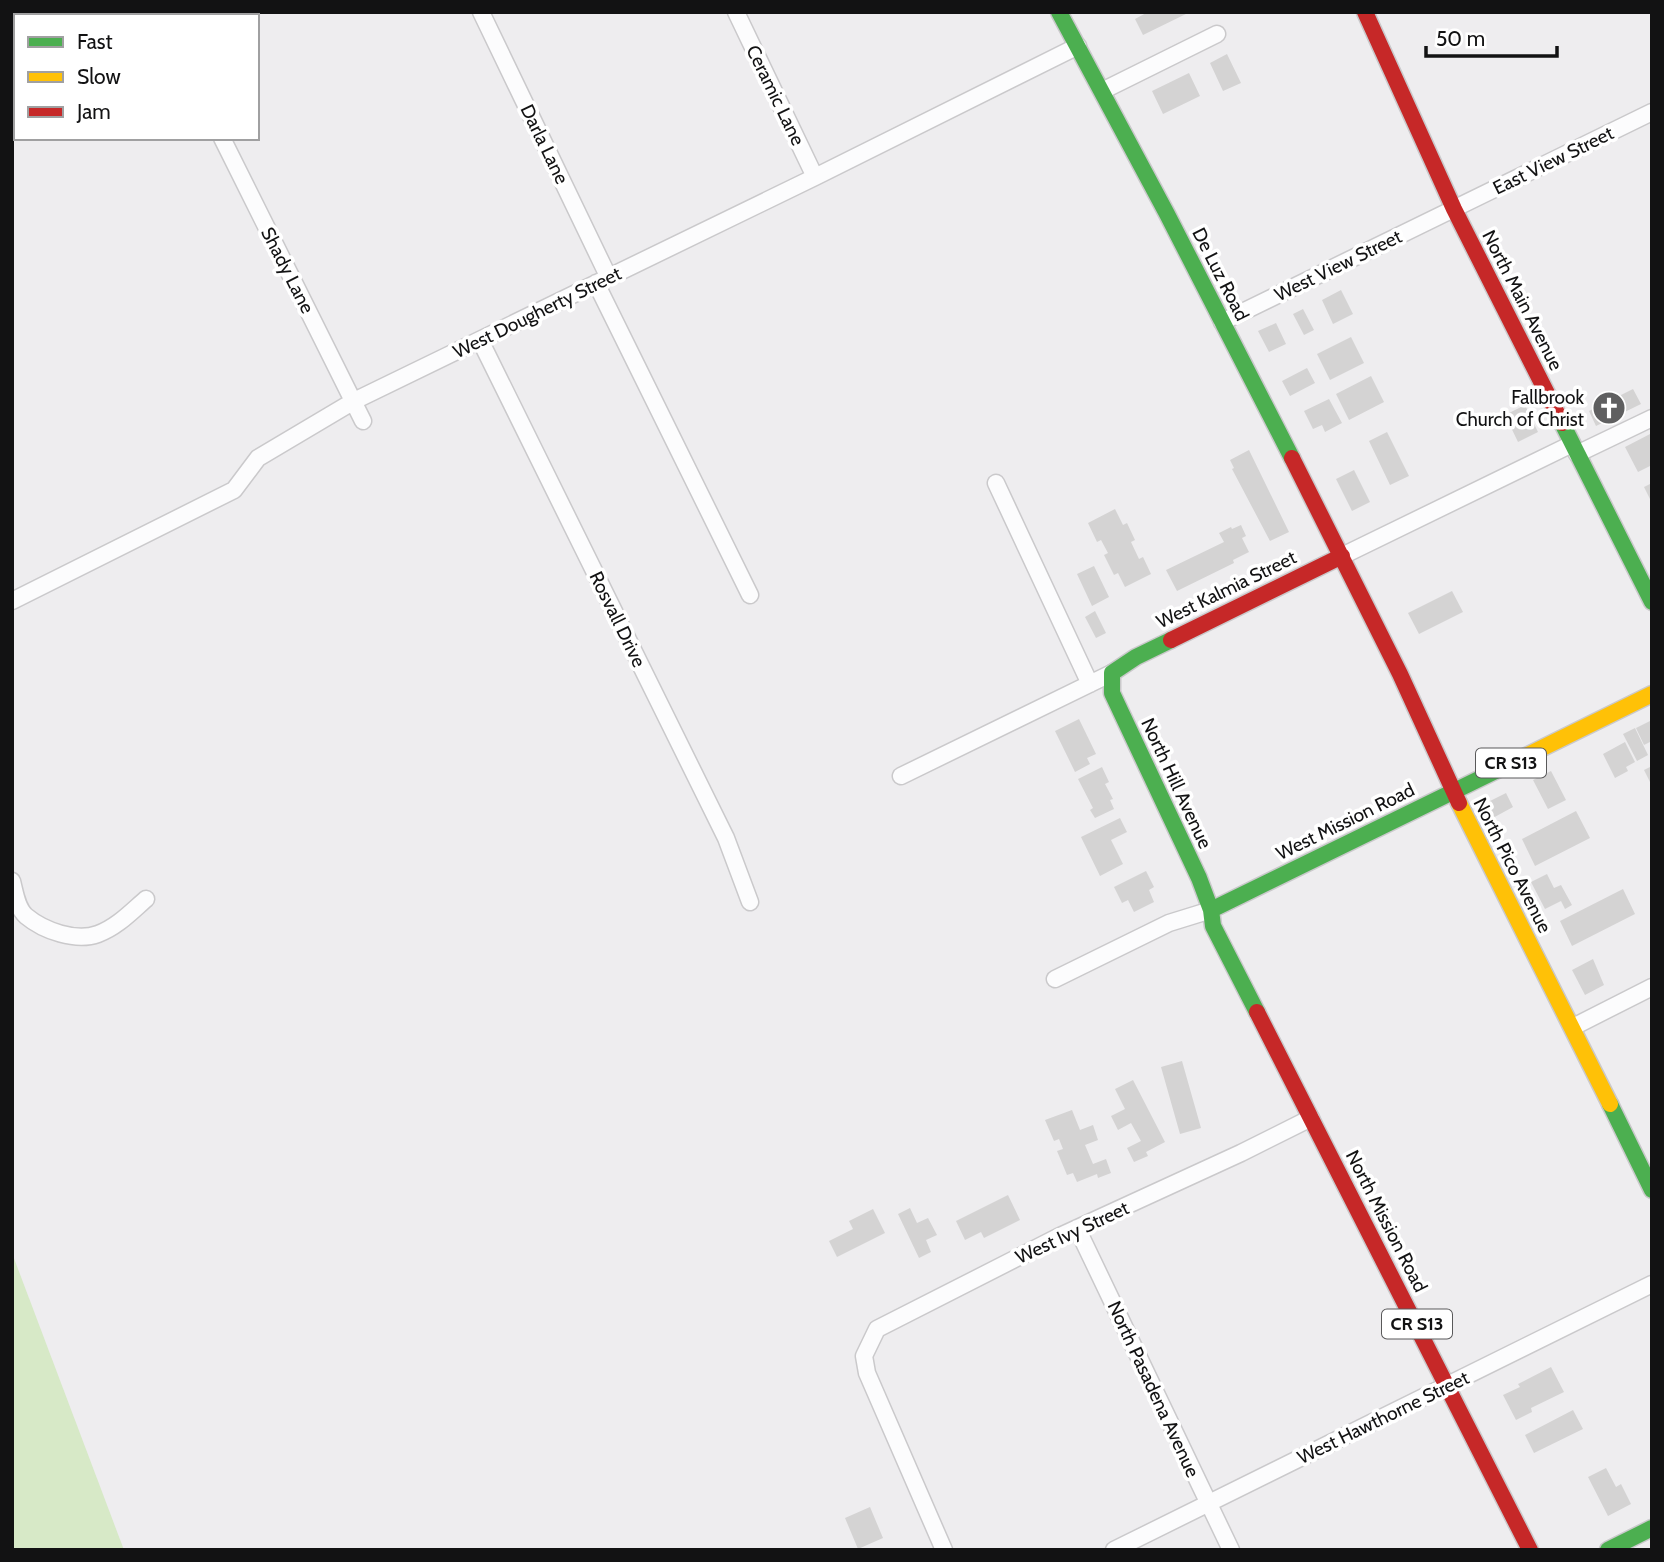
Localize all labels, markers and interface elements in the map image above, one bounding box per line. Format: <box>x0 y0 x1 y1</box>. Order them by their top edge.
legend <box>14 14 259 140</box>
scale bar <box>1426 14 1557 58</box>
text: 50 m <box>1436 26 1485 51</box>
text: Fast <box>77 29 113 54</box>
street label: Ceramic Lane <box>741 41 810 149</box>
text: Slow <box>77 64 121 89</box>
text: Jam <box>76 99 111 124</box>
street label: Darla Lane <box>515 101 574 188</box>
street label: East View Street <box>1489 121 1618 200</box>
street label: Shady Lane <box>256 223 319 317</box>
street label: De Luz Road <box>1187 224 1254 325</box>
street label: West View Street <box>1271 224 1406 306</box>
street label: North Main Avenue <box>1477 226 1568 374</box>
street label: West Dougherty Street <box>449 261 626 363</box>
place label: Fallbrook Church of Christ <box>1456 386 1585 431</box>
church icon: Fallbrook Church of Christ <box>1590 389 1628 427</box>
street label: West Kalmia Street <box>1153 545 1300 633</box>
street label: Rosvall Drive <box>584 568 651 671</box>
street label: North Hill Avenue <box>1136 714 1217 852</box>
road number: CR S13 <box>1476 748 1546 778</box>
street label: West Mission Road <box>1272 778 1418 865</box>
street label: North Pico Avenue <box>1469 794 1557 937</box>
street label: North Mission Road <box>1341 1146 1432 1296</box>
street label: West Ivy Street <box>1012 1196 1133 1269</box>
street label: North Pasadena Avenue <box>1103 1297 1205 1481</box>
road number: CR S13 <box>1382 1310 1452 1338</box>
street label: West Hawthorne Street <box>1294 1366 1473 1469</box>

